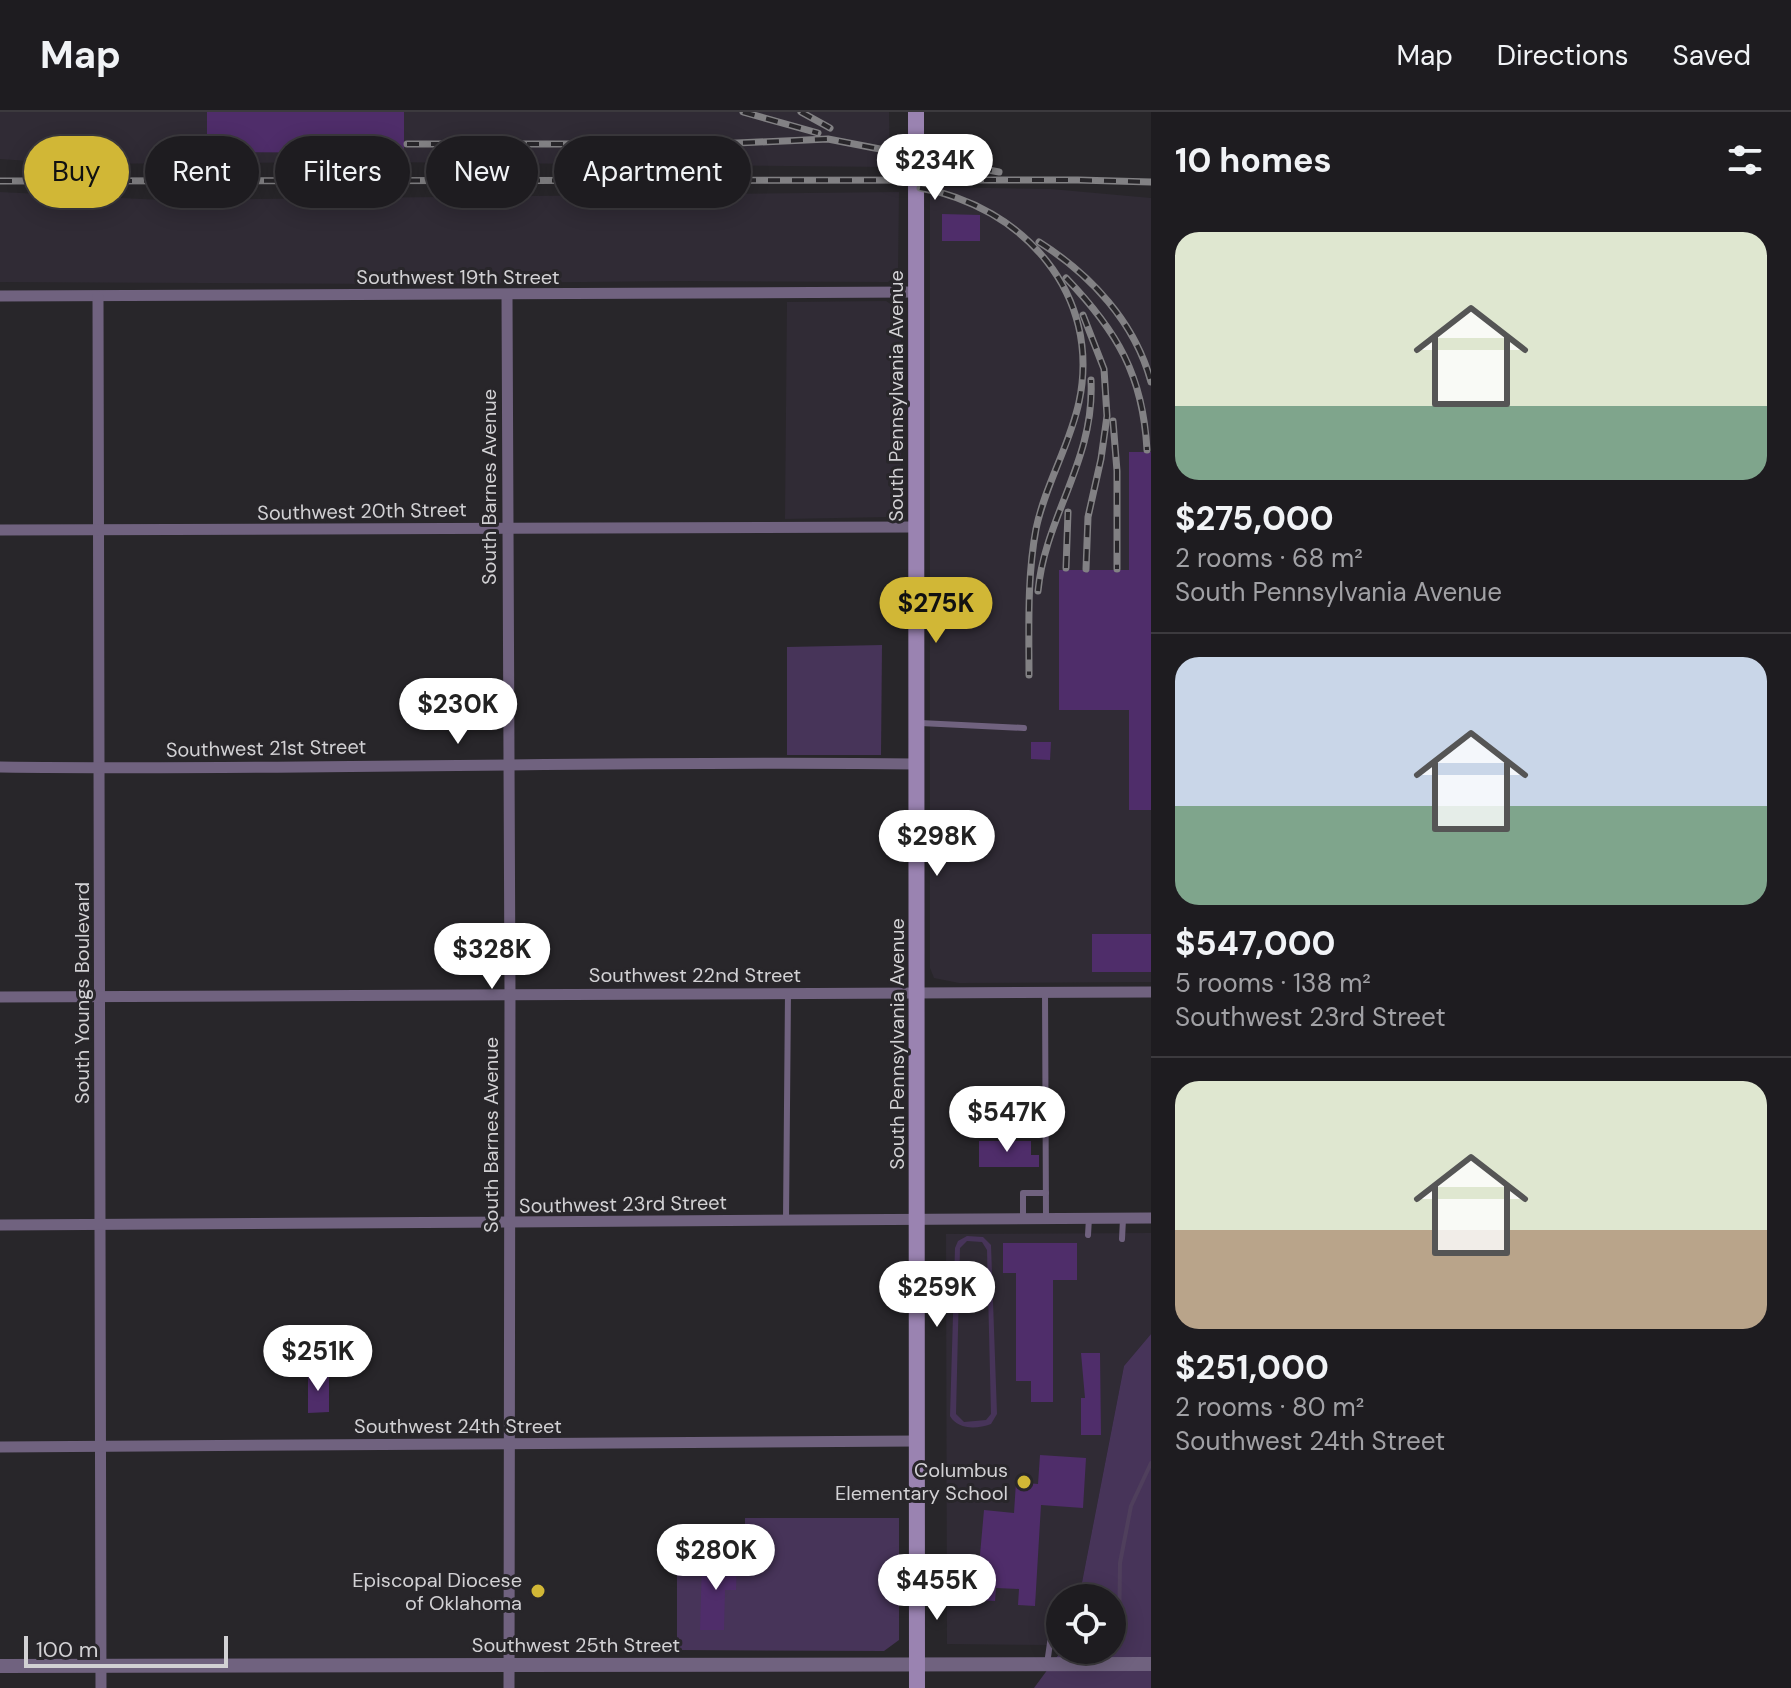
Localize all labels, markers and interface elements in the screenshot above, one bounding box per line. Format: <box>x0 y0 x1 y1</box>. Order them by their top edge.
text: Map <box>40 30 121 80</box>
text: Map <box>1396 37 1453 74</box>
text: Directions <box>1497 37 1629 74</box>
text: Saved <box>1673 37 1751 74</box>
pin: $234K <box>879 134 991 202</box>
chip: Buy <box>24 136 129 208</box>
chip: Rent <box>145 136 259 208</box>
chip: Filters <box>275 136 410 208</box>
chip: New <box>426 136 538 208</box>
chip: Apartment <box>554 136 751 208</box>
text: 10 homes <box>1175 138 1332 183</box>
icon: filters <box>1723 138 1767 182</box>
text: $234K <box>895 143 975 177</box>
street label: Southwest 19th Street <box>356 264 560 290</box>
street label: South Pennsylvania Avenue <box>883 270 909 522</box>
icon: home <box>1399 284 1543 428</box>
street label: South Barnes Avenue <box>476 389 502 585</box>
street label: Southwest 20th Street <box>257 496 467 526</box>
text: $275,000 <box>1175 496 1334 541</box>
text: 2 rooms · 68 m² <box>1175 541 1363 575</box>
text: South Pennsylvania Avenue <box>1175 575 1502 609</box>
pin: $275K <box>880 577 992 645</box>
text: $275K <box>897 586 975 620</box>
pin: $230K <box>402 678 514 746</box>
text: $230K <box>417 687 499 721</box>
icon: home <box>1399 709 1543 853</box>
street label: Southwest 21st Street <box>166 733 367 763</box>
pin: $298K <box>881 810 993 878</box>
text: $298K <box>897 819 977 853</box>
street label: South Youngs Boulevard <box>69 882 95 1104</box>
street label: South Pennsylvania Avenue <box>884 918 910 1170</box>
text: $547,000 <box>1175 921 1336 966</box>
pin: $328K <box>436 923 548 991</box>
text: $328K <box>452 932 532 966</box>
street label: Southwest 22nd Street <box>589 962 801 988</box>
text: 5 rooms · 138 m² <box>1175 966 1371 1000</box>
text: Southwest 23rd Street <box>1175 1000 1446 1034</box>
street label: South Barnes Avenue <box>478 1037 504 1233</box>
pin: $547K <box>951 1086 1063 1154</box>
text: $547K <box>967 1095 1047 1129</box>
icon: home <box>1399 1133 1543 1277</box>
street label: Southwest 23rd Street <box>519 1189 727 1219</box>
pin: $259K <box>881 1261 993 1329</box>
text: $259K <box>897 1270 977 1304</box>
pin: $251K <box>262 1325 374 1393</box>
text: $251K <box>281 1334 355 1368</box>
text: $251,000 <box>1175 1345 1329 1390</box>
text: 2 rooms · 80 m² <box>1175 1390 1364 1424</box>
street label: Southwest 24th Street <box>354 1413 562 1439</box>
text: Southwest 24th Street <box>1175 1424 1445 1458</box>
place label: Columbus Elementary School <box>835 1457 1008 1506</box>
marker: Columbus Elementary School <box>1015 1473 1033 1491</box>
pin: $280K <box>660 1524 772 1592</box>
text: $280K <box>675 1533 757 1567</box>
pin: $455K <box>881 1554 993 1622</box>
text: $455K <box>896 1563 978 1597</box>
place label: Episcopal Diocese of Oklahoma <box>352 1567 522 1616</box>
marker: Episcopal Diocese of Oklahoma <box>529 1582 547 1600</box>
map controls <box>1046 1584 1126 1664</box>
button: locate <box>1046 1584 1126 1664</box>
scale bar <box>24 1632 228 1668</box>
street label: Southwest 25th Street <box>472 1632 680 1658</box>
text: 100 m <box>36 1635 98 1664</box>

